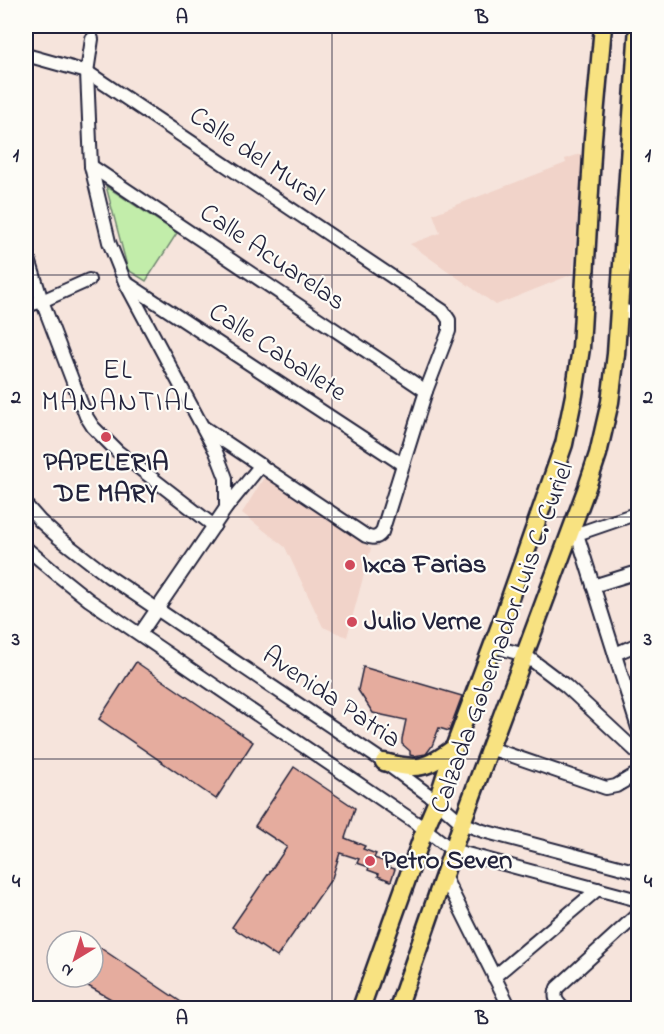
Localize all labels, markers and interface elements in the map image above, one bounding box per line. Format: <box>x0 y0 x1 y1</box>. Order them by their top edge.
text: A <box>176 4 188 33</box>
text: B <box>474 4 489 33</box>
street label: Calle del Mural <box>181 97 331 217</box>
text: 1 <box>13 142 20 171</box>
text: 1 <box>645 142 652 171</box>
street label: Calle Acuarelas <box>191 195 353 321</box>
street label: Calle Caballete <box>200 294 355 413</box>
district label: EL MANANTIAL <box>41 351 195 424</box>
text: 2 <box>10 384 21 413</box>
text: 2 <box>642 384 653 413</box>
marker: PAPELERIA DE MARY <box>99 430 113 444</box>
place label: PAPELERIA DE MARY <box>43 444 169 514</box>
street label: Calzada Gobernador Luis C. Curiel <box>421 457 585 819</box>
place label: Ixca Farias <box>362 546 487 585</box>
marker: Ixca Farias <box>343 558 357 572</box>
place label: Julio Verne <box>364 603 482 642</box>
marker: Julio Verne <box>345 615 359 629</box>
text: 3 <box>11 626 20 655</box>
text: 3 <box>643 626 652 655</box>
street label: Avenida Patria <box>254 637 408 759</box>
place label: Petro Seven <box>382 842 512 881</box>
marker: Petro Seven <box>363 854 377 868</box>
text: 4 <box>12 868 21 897</box>
text: 4 <box>644 868 653 897</box>
north arrow <box>45 929 105 989</box>
text: N <box>55 956 79 982</box>
text: A <box>176 1005 188 1034</box>
text: B <box>474 1005 489 1034</box>

